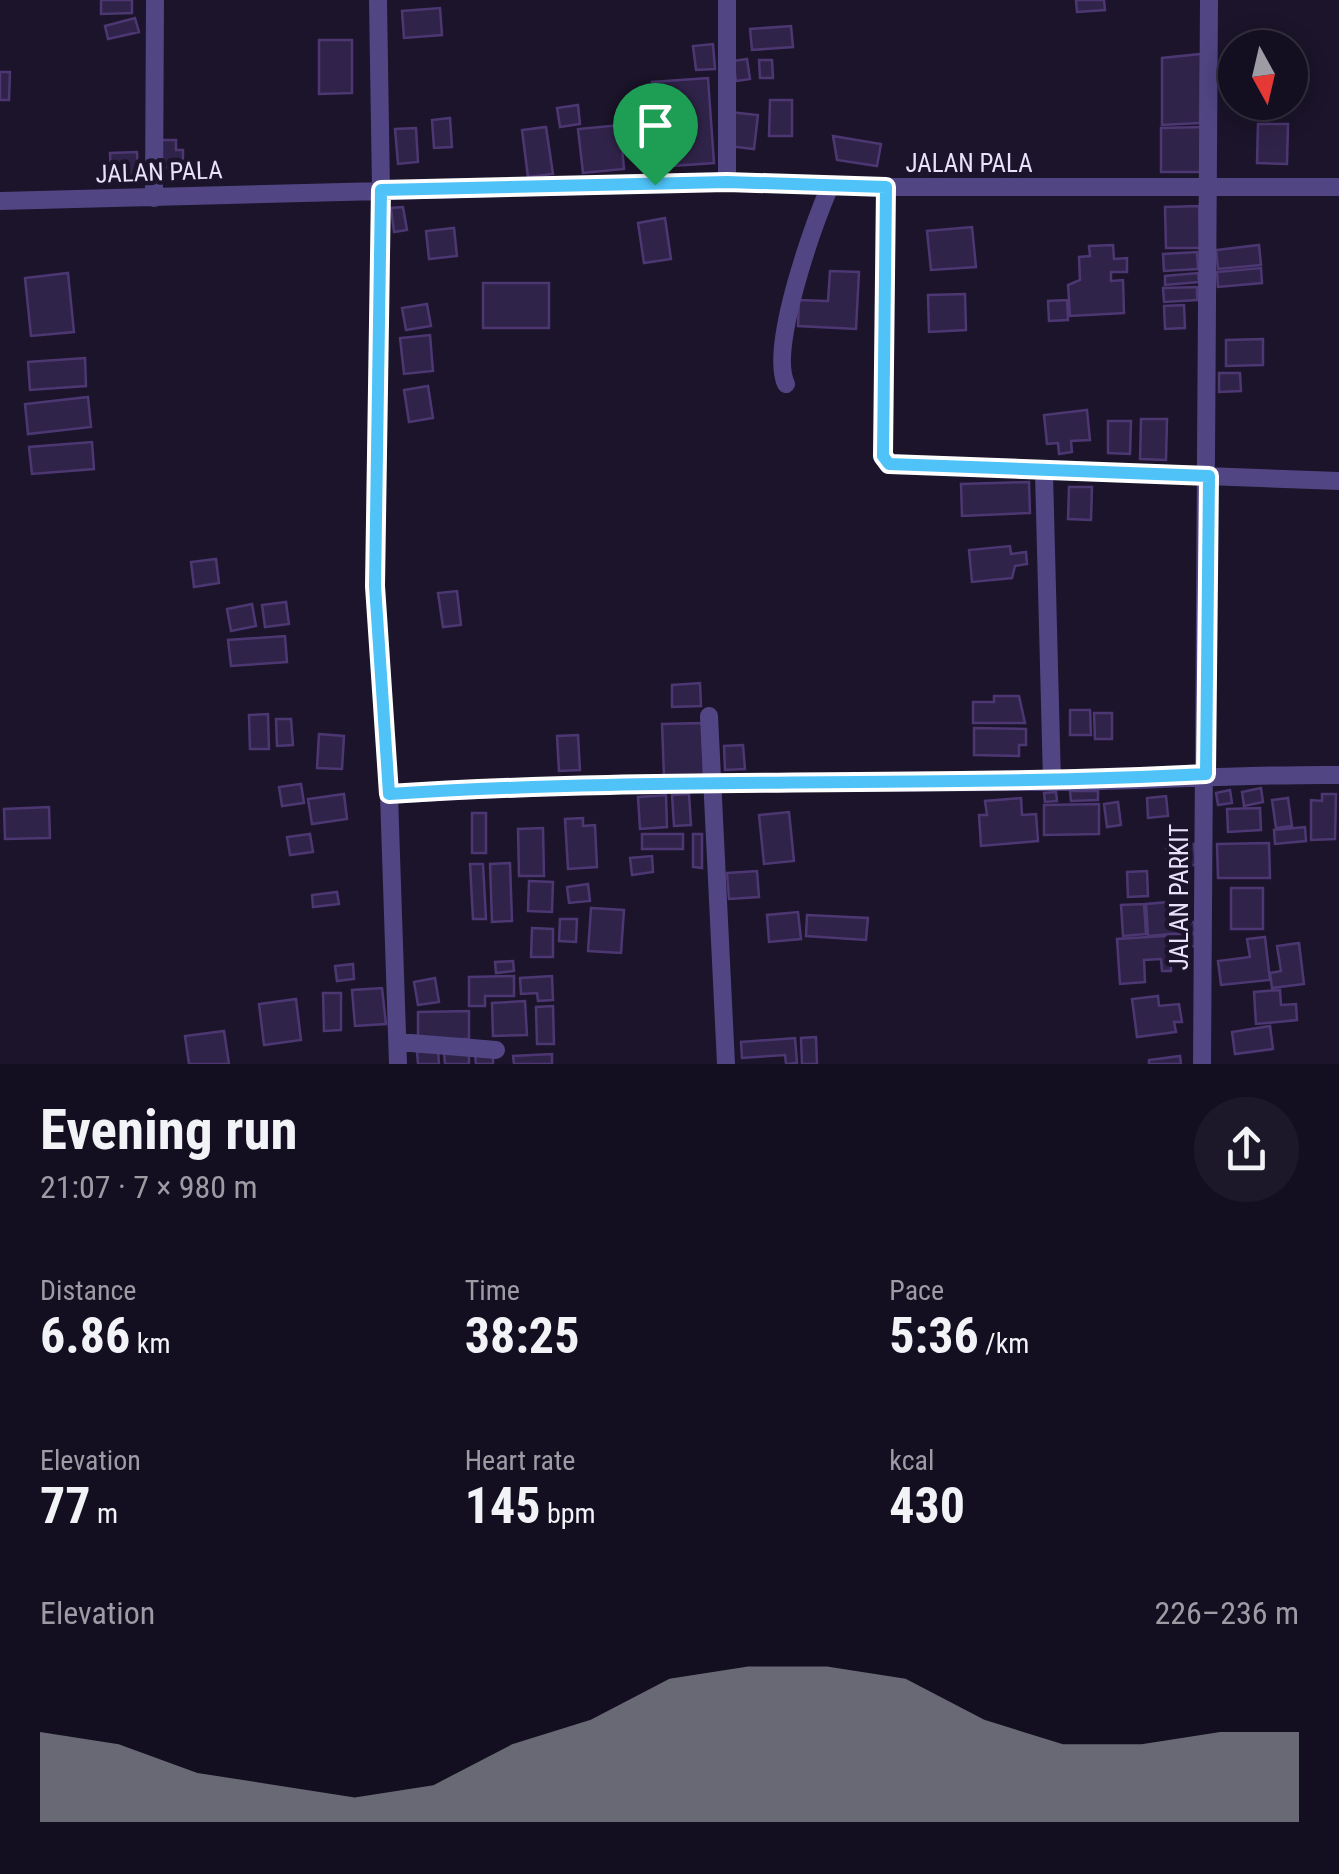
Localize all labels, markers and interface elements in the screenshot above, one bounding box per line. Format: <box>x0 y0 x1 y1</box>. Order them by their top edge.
north arrow <box>1218 30 1308 120</box>
map controls <box>1218 30 1308 120</box>
pin <box>613 83 698 186</box>
icon: arrive <box>628 98 683 153</box>
street label: JALAN PALA <box>905 149 1033 178</box>
street label: JALAN PALA <box>95 155 223 189</box>
street label: JALAN PARKIT <box>1165 824 1194 970</box>
button: share <box>1194 1097 1299 1202</box>
text: Evening run <box>40 1098 298 1162</box>
text: 21:07 · 7 × 980 m <box>40 1168 258 1206</box>
text: Distance <box>40 1274 137 1307</box>
text: Time <box>465 1274 520 1307</box>
text: Pace <box>889 1274 944 1307</box>
text: 6.86 <box>40 1307 130 1365</box>
text: 38:25 <box>465 1307 579 1365</box>
text: 5:36 <box>889 1307 979 1365</box>
text: km <box>130 1327 170 1360</box>
text: /km <box>979 1327 1029 1360</box>
text: Elevation <box>40 1444 141 1477</box>
text: Heart rate <box>465 1444 575 1477</box>
text: kcal <box>889 1444 934 1477</box>
text: 77 <box>40 1477 91 1535</box>
text: 145 <box>465 1477 540 1535</box>
text: 430 <box>889 1477 965 1535</box>
text: m <box>91 1497 118 1530</box>
text: bpm <box>540 1497 596 1530</box>
text: Elevation <box>40 1594 155 1632</box>
text: 226–236 m <box>1154 1594 1299 1632</box>

